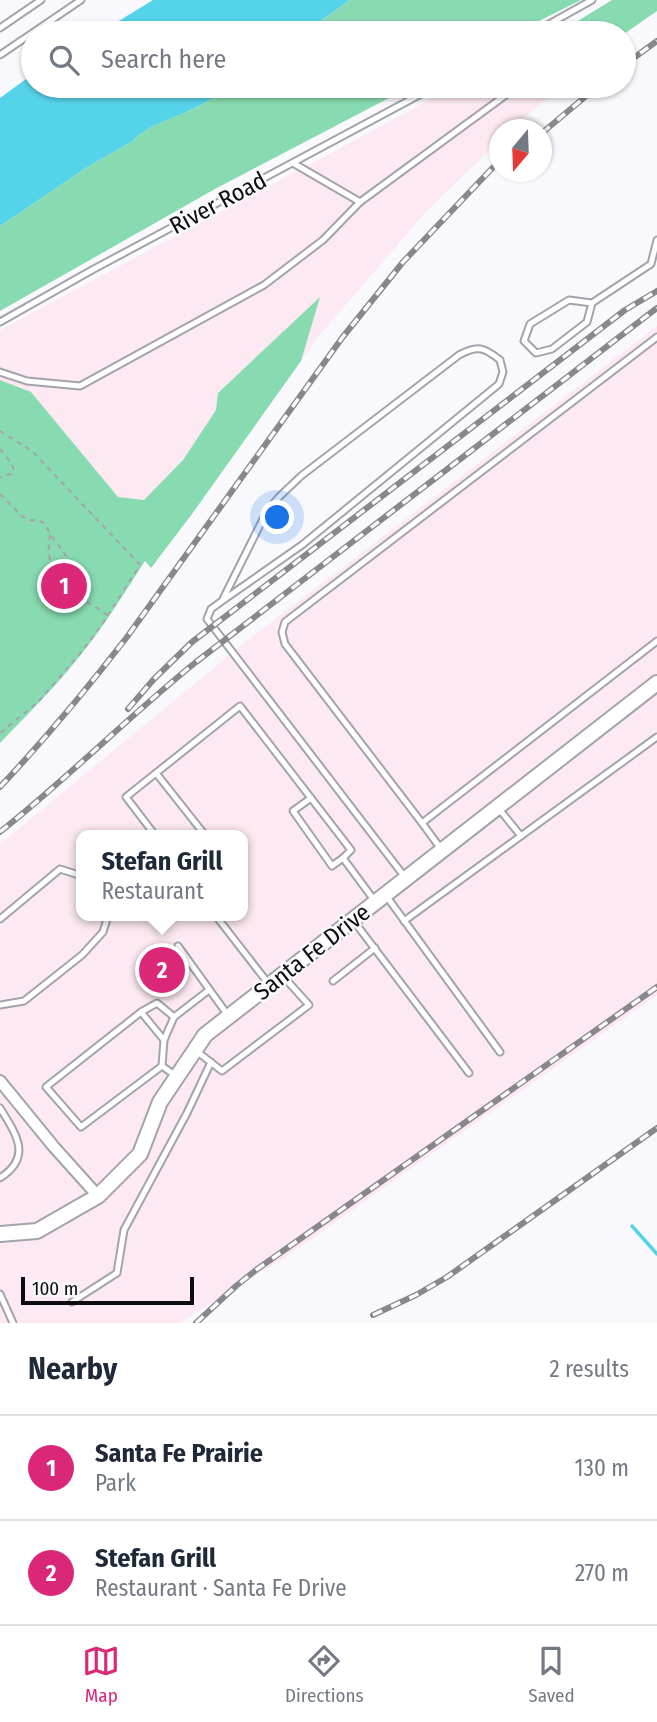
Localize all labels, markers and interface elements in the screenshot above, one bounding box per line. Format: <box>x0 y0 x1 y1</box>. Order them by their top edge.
search box <box>21 21 636 98</box>
icon: search <box>45 41 83 79</box>
text: Search here <box>101 44 226 75</box>
north arrow <box>489 119 552 182</box>
street label: River Road <box>165 166 271 240</box>
your location <box>260 500 294 534</box>
pin: 1 <box>41 560 87 612</box>
popup <box>76 830 248 921</box>
text: Stefan Grill <box>101 846 223 877</box>
text: Restaurant <box>101 877 204 905</box>
street label: Santa Fe Drive <box>248 898 376 1006</box>
pin: 2 <box>139 944 185 996</box>
scale bar <box>21 1274 194 1306</box>
text: 100 m <box>32 1277 78 1300</box>
text: Nearby <box>28 1351 117 1387</box>
text: 2 results <box>549 1355 629 1383</box>
text: Santa Fe Prairie <box>95 1438 263 1469</box>
text: 1 <box>46 1454 56 1482</box>
text: 130 m <box>575 1454 629 1482</box>
text: Park <box>95 1469 136 1497</box>
text: Stefan Grill <box>95 1543 216 1574</box>
text: 2 <box>46 1559 56 1587</box>
text: 270 m <box>575 1559 629 1587</box>
text: Restaurant · Santa Fe Drive <box>95 1574 347 1602</box>
tab: Map <box>82 1642 120 1707</box>
tab: Directions <box>285 1642 364 1707</box>
tab: Saved <box>528 1642 575 1707</box>

